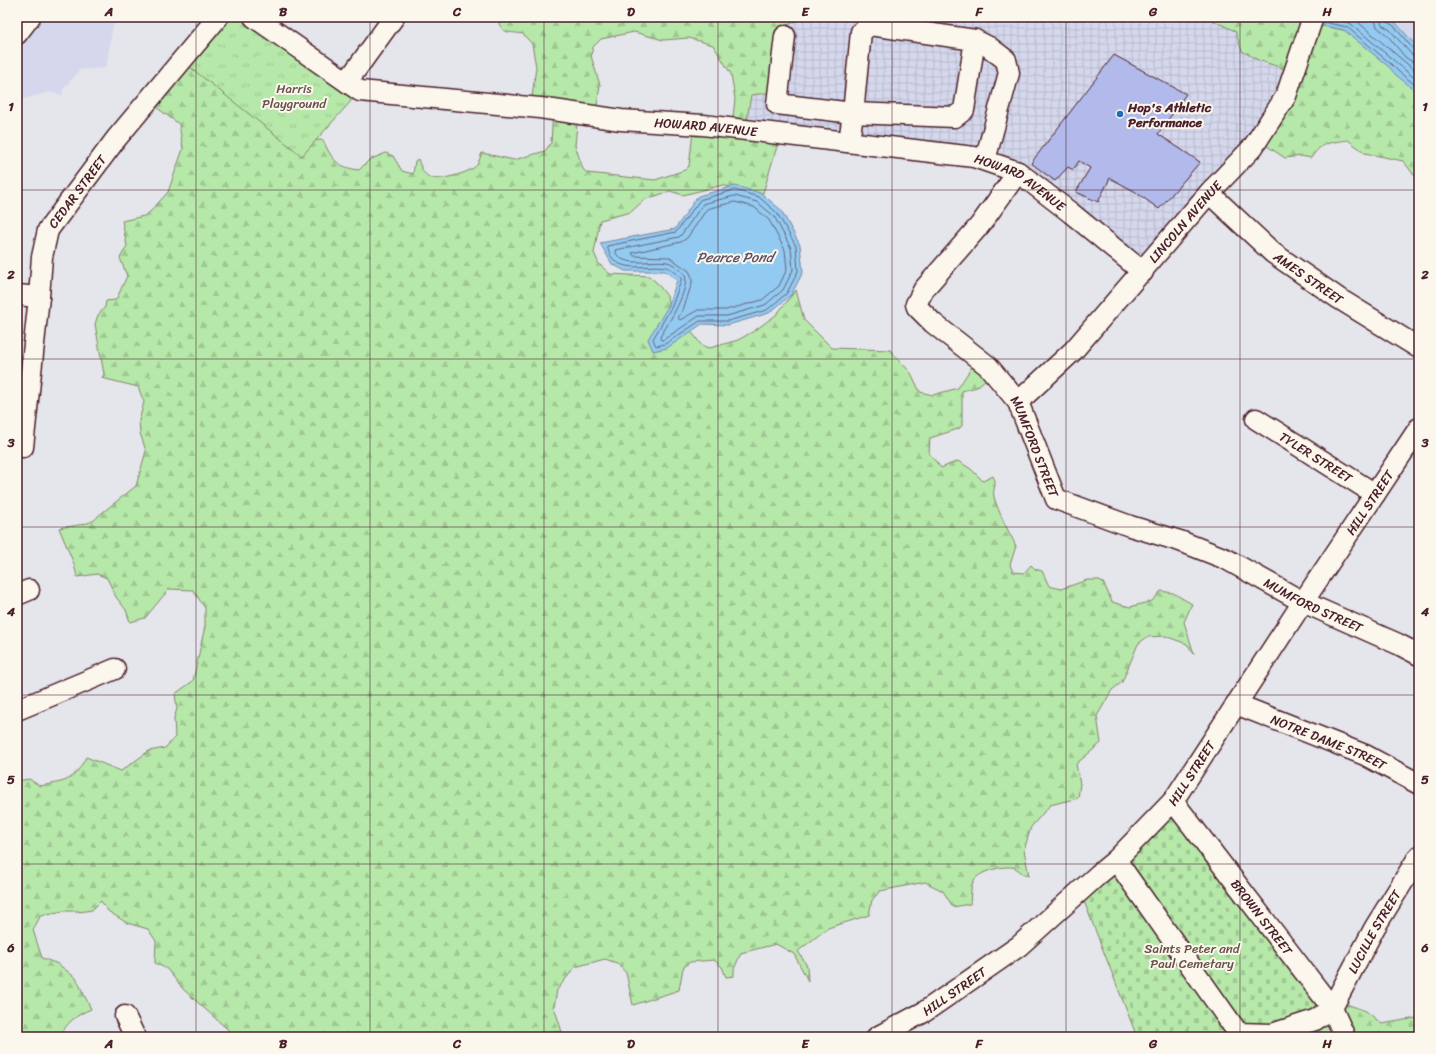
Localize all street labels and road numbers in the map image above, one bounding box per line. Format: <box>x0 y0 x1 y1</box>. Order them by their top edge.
street label: HOWARD AVENUE <box>654 111 759 143</box>
street label: HOWARD AVENUE <box>971 147 1072 217</box>
street label: CEDAR STREET <box>42 149 113 233</box>
street label: LINCOLN AVENUE <box>1142 174 1228 268</box>
street label: AMES STREET <box>1268 245 1349 311</box>
street label: MUMFORD STREET <box>1005 389 1066 502</box>
street label: TYLER STREET <box>1275 425 1358 489</box>
street label: HILL STREET <box>1339 464 1400 540</box>
street label: MUMFORD STREET <box>1259 571 1368 639</box>
street label: NOTRE DAME STREET <box>1267 707 1392 777</box>
street label: HILL STREET <box>1161 735 1222 810</box>
street label: BROWN STREET <box>1225 874 1300 961</box>
street label: LUCILLE STREET <box>1341 884 1408 978</box>
street label: HILL STREET <box>917 960 992 1022</box>

